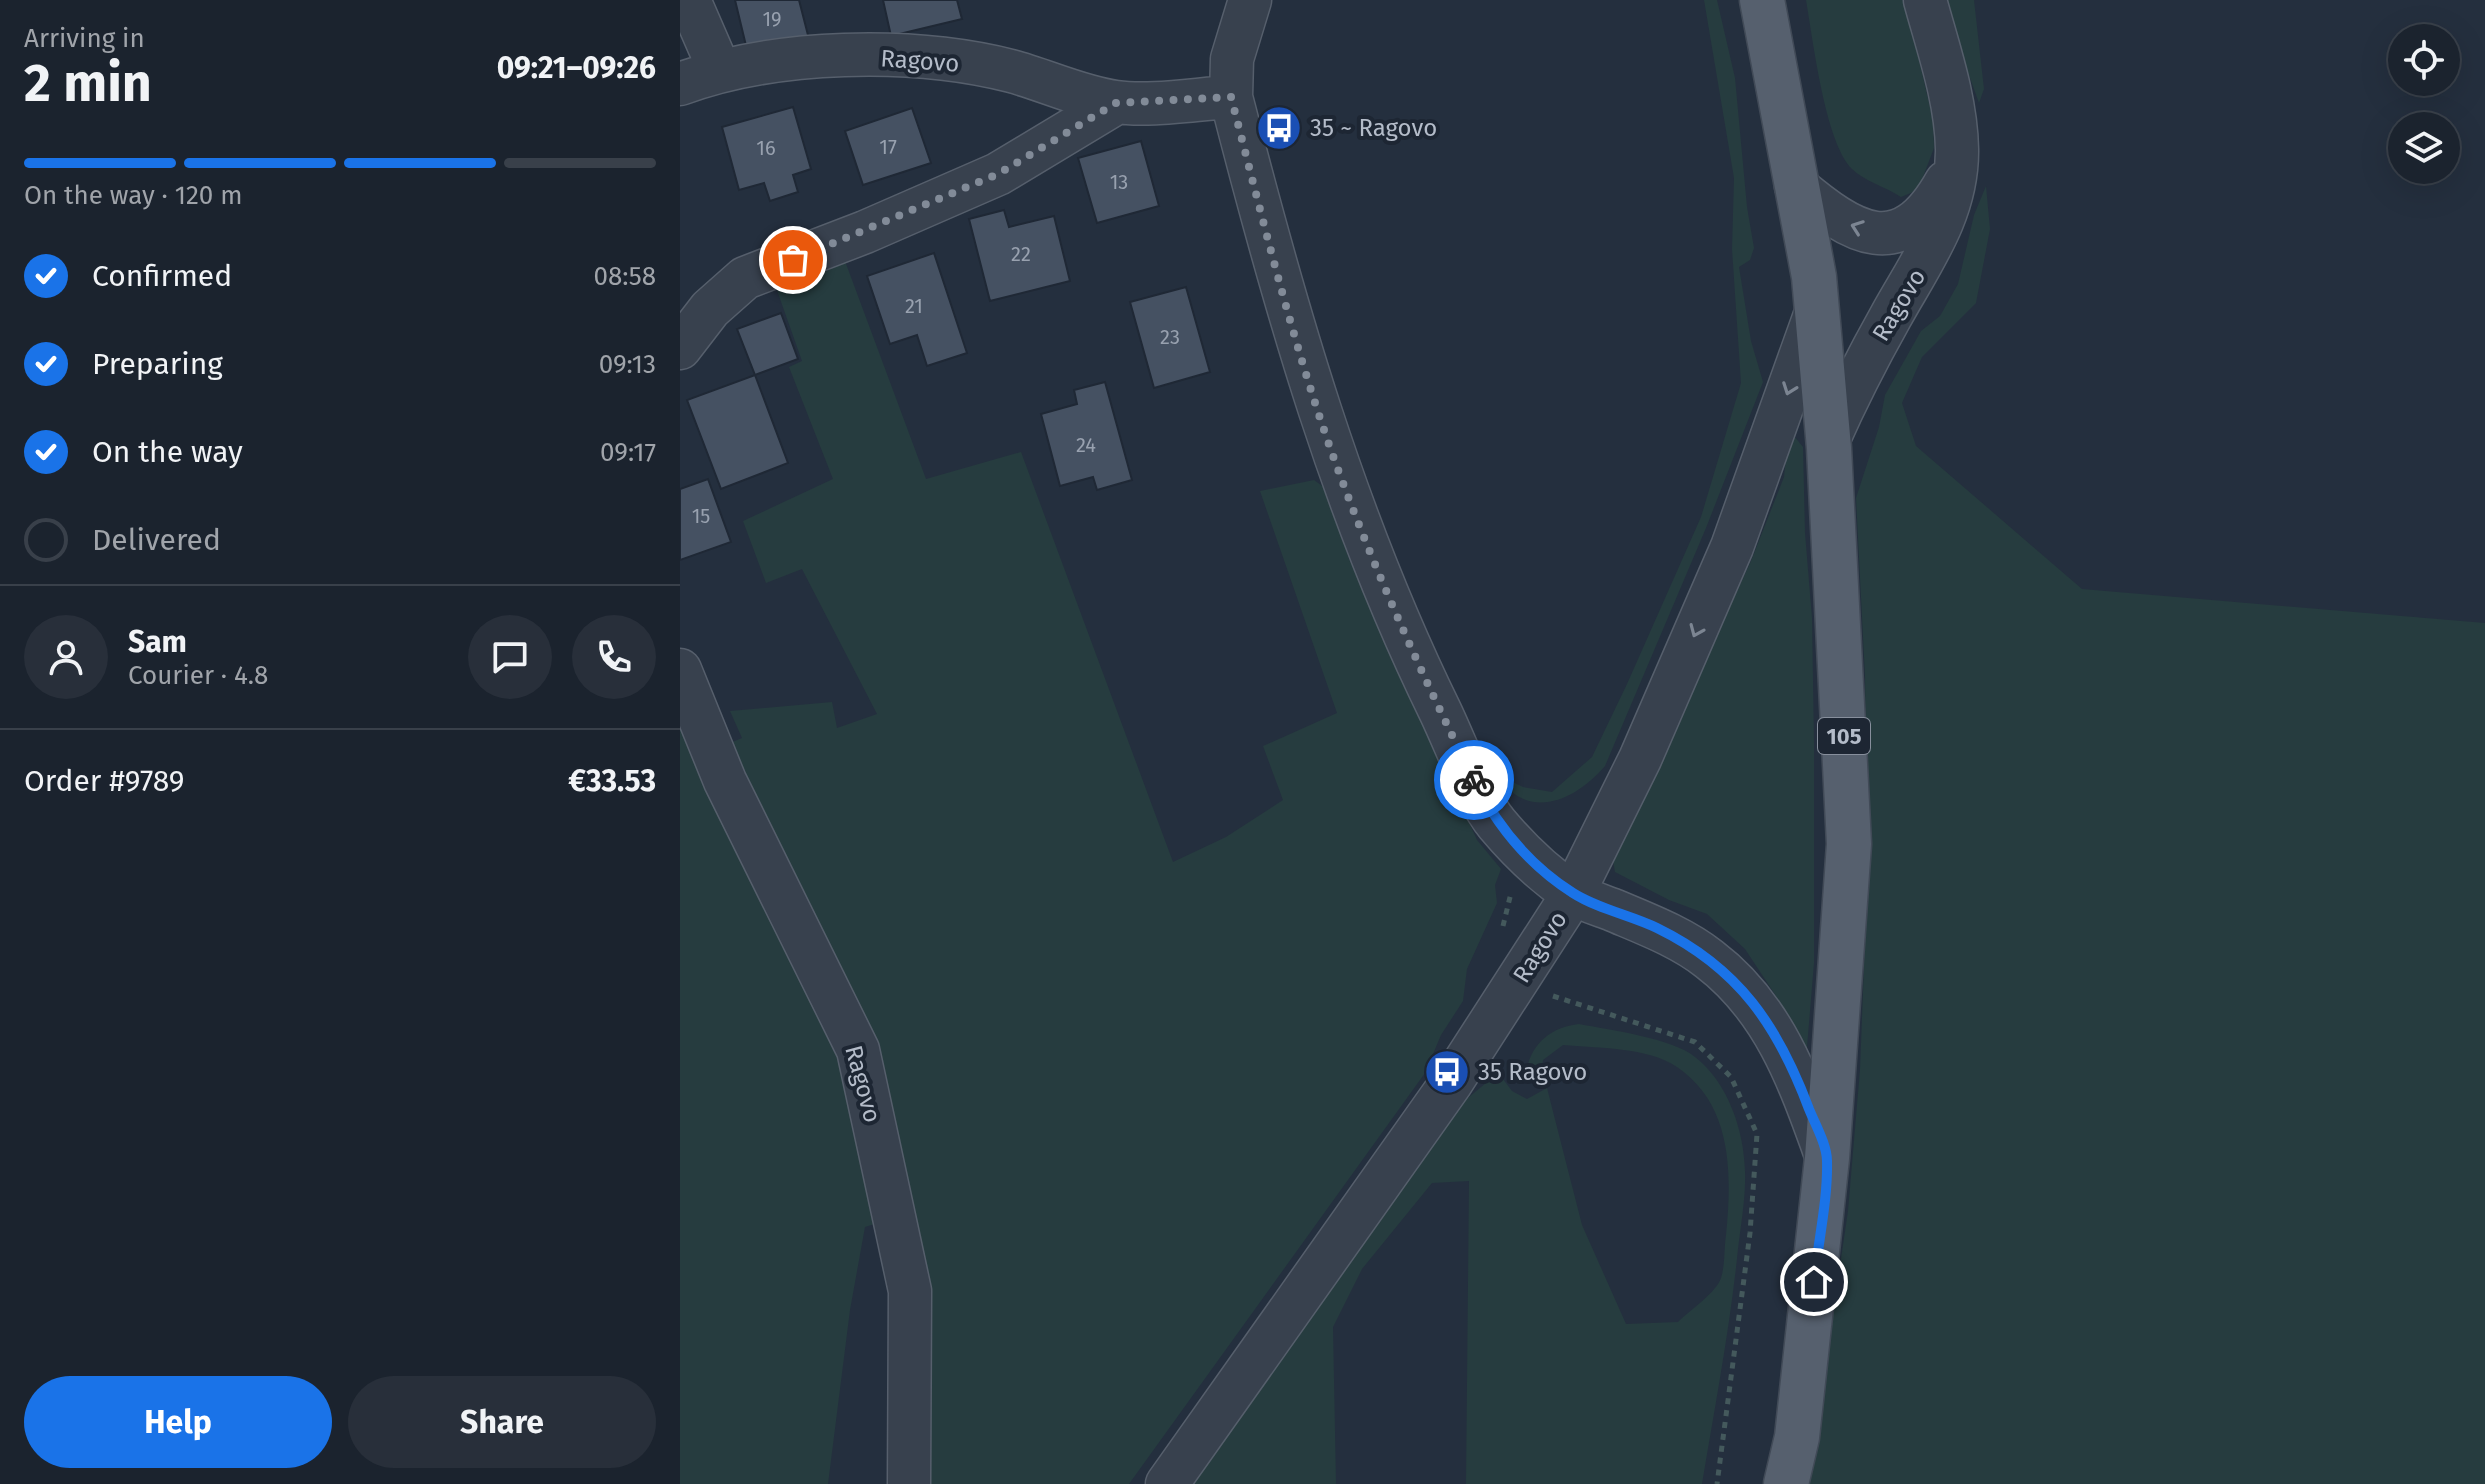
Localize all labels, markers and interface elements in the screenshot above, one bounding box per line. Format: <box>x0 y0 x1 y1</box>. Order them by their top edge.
house number: 19 <box>762 7 782 31</box>
text: Arriving in <box>24 23 145 54</box>
map controls <box>2388 24 2460 184</box>
button: locate <box>2388 24 2460 96</box>
street label: Ragovo <box>880 44 960 78</box>
text: 09:21–09:26 <box>497 50 656 86</box>
text: 2 min <box>24 52 152 115</box>
bus stop icon: 35 ~ Ragovo <box>1255 104 1303 152</box>
button: layers <box>2388 112 2460 184</box>
place label: 35 ~ Ragovo <box>1310 114 1437 142</box>
house number: 17 <box>879 135 897 159</box>
house number: 16 <box>756 136 776 160</box>
house number: 13 <box>1110 170 1128 194</box>
text: On the way · 120 m <box>24 180 243 211</box>
one-way arrow <box>1851 221 1865 237</box>
pin <box>759 226 827 294</box>
icon: bag <box>771 238 815 282</box>
house number: 22 <box>1011 242 1031 266</box>
icon: check <box>24 254 68 298</box>
text: Confirmed <box>92 258 232 294</box>
text: 08:58 <box>593 261 656 292</box>
street label: Ragovo <box>1867 264 1931 346</box>
house number: 21 <box>905 294 923 318</box>
house number: 23 <box>1160 325 1180 349</box>
icon: check <box>24 342 68 386</box>
text: Preparing <box>92 346 223 382</box>
text: 09:13 <box>599 349 656 380</box>
one-way arrow <box>1782 381 1799 395</box>
icon: check <box>24 430 68 474</box>
house number: 24 <box>1076 433 1096 457</box>
text: On the way <box>92 434 243 470</box>
text: 09:17 <box>600 437 656 468</box>
house number: 15 <box>692 504 710 528</box>
text: Delivered <box>92 522 221 558</box>
button: person <box>24 615 108 699</box>
button: chat <box>468 615 552 699</box>
button: phone <box>572 615 656 699</box>
one-way arrow <box>1689 623 1706 637</box>
text: Sam <box>128 624 187 660</box>
text: Courier · 4.8 <box>128 660 268 691</box>
road number: 105 <box>1818 718 1870 754</box>
courier <box>1434 740 1514 820</box>
icon: bike <box>1452 758 1496 802</box>
text: Order #9789 <box>24 763 185 799</box>
text: €33.53 <box>568 763 656 799</box>
street label: Ragovo <box>1507 906 1573 988</box>
street label: Ragovo <box>839 1042 887 1126</box>
bus stop icon: 35 Ragovo <box>1423 1048 1471 1096</box>
place label: 35 Ragovo <box>1478 1058 1587 1086</box>
pin <box>1780 1248 1848 1316</box>
icon: home <box>1792 1260 1836 1304</box>
button: Help <box>24 1376 332 1468</box>
button: Share <box>348 1376 656 1468</box>

